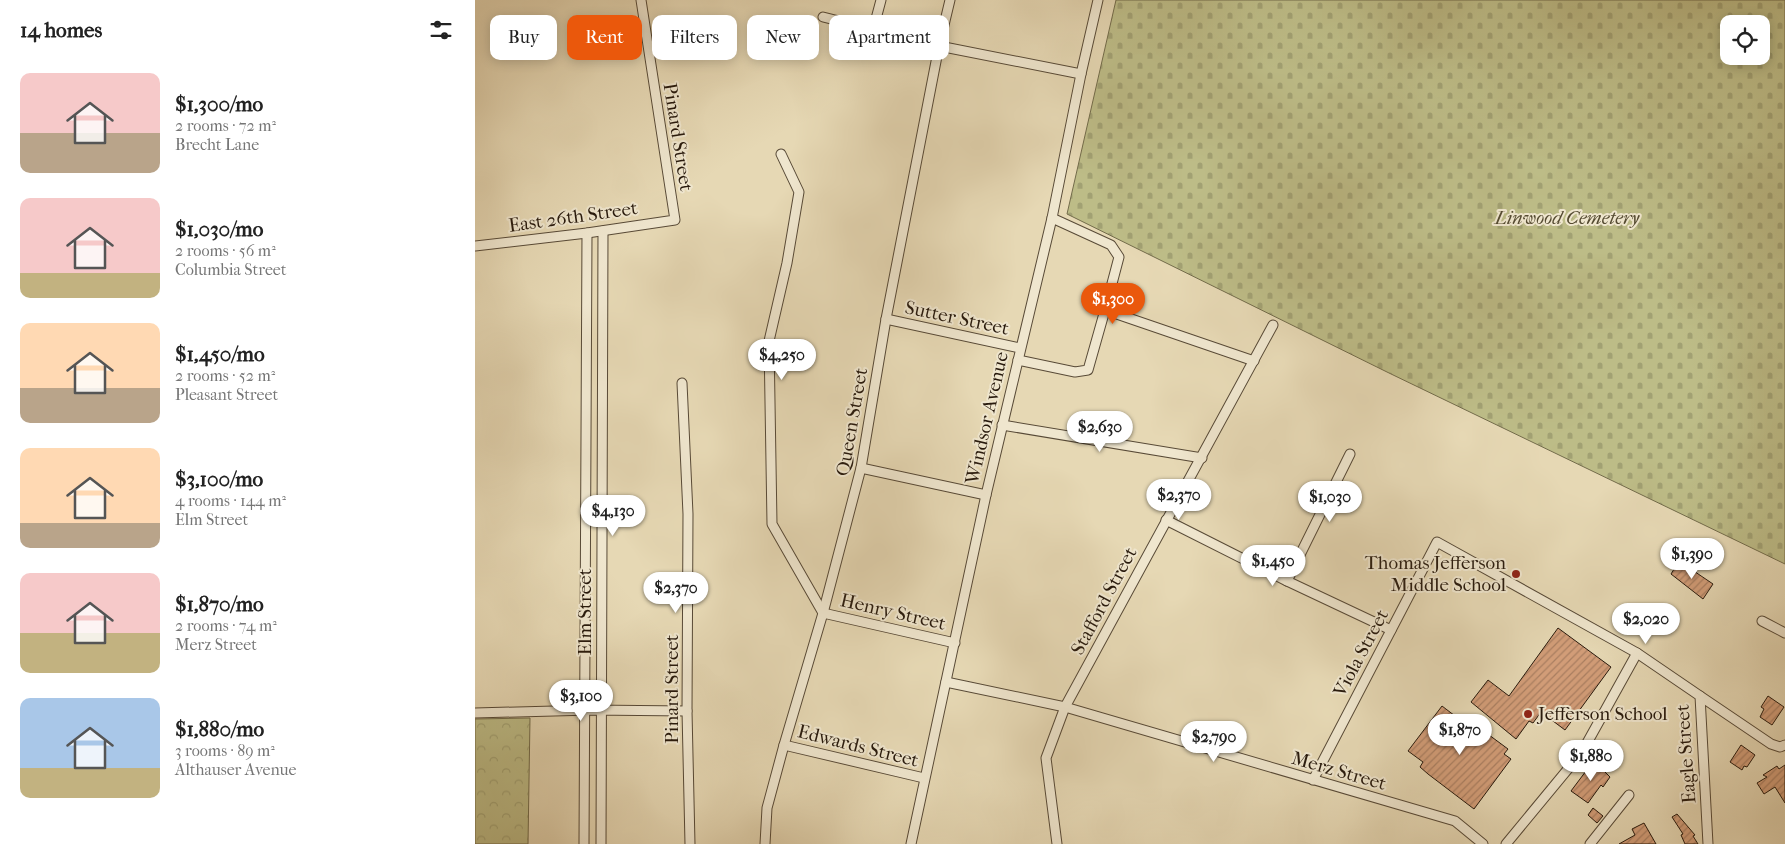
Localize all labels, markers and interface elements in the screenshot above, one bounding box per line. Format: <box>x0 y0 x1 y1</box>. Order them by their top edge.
chip: Buy <box>490 15 557 60</box>
chip: Rent <box>567 15 642 60</box>
chip: Filters <box>652 15 737 60</box>
chip: New <box>747 15 819 60</box>
chip: Apartment <box>829 15 949 60</box>
map controls <box>1720 15 1770 65</box>
button: locate <box>1720 15 1770 65</box>
icon: filters <box>427 16 455 44</box>
text: 14 homes <box>20 18 102 42</box>
street label: Pinard Street <box>659 81 697 193</box>
text: $1,300/mo <box>175 92 263 116</box>
icon: home <box>60 93 120 153</box>
text: 2 rooms · 72 m² <box>175 116 276 135</box>
text: Brecht Lane <box>175 135 259 154</box>
street label: East 26th Street <box>507 197 639 237</box>
park label: Linwood Cemetery <box>1493 207 1640 229</box>
text: $1,030/mo <box>175 217 263 241</box>
icon: home <box>60 218 120 278</box>
text: 2 rooms · 56 m² <box>175 241 276 260</box>
text: Columbia Street <box>175 260 286 279</box>
pin: $1,300 <box>1072 282 1154 325</box>
text: $1,300 <box>1092 289 1134 308</box>
street label: Sutter Street <box>903 296 1011 340</box>
pin: $4,250 <box>741 338 823 381</box>
text: $1,450/mo <box>175 342 265 366</box>
icon: home <box>60 343 120 403</box>
text: $4,250 <box>759 345 805 364</box>
street label: Windsor Avenue <box>961 350 1013 487</box>
text: 2 rooms · 52 m² <box>175 366 275 385</box>
street label: Queen Street <box>832 366 872 478</box>
text: Pleasant Street <box>175 385 278 404</box>
pin: $2,630 <box>1059 410 1141 453</box>
text: $2,630 <box>1078 417 1122 436</box>
text: $3,100/mo <box>175 467 263 491</box>
icon: home <box>60 468 120 528</box>
pin: $2,370 <box>1138 478 1220 521</box>
pin: $1,030 <box>1289 480 1371 523</box>
text: $2,370 <box>1157 485 1201 504</box>
text: $1,030 <box>1309 487 1351 506</box>
text: 4 rooms · 144 m² <box>175 491 286 510</box>
pin: $4,130 <box>572 494 654 537</box>
text: $4,130 <box>591 501 635 520</box>
text: Elm Street <box>175 510 248 529</box>
pin: $1,390 <box>1651 538 1733 580</box>
street label: Stafford Street <box>1066 543 1142 658</box>
pin: $1,450 <box>1232 544 1314 587</box>
text: $1,390 <box>1671 544 1713 563</box>
text: $1,450 <box>1252 551 1294 570</box>
place label: Thomas Jefferson Middle School <box>1365 552 1506 596</box>
street label: Elm Street <box>574 568 596 655</box>
marker: Thomas Jefferson Middle School <box>1510 568 1522 580</box>
pin: $2,370 <box>635 572 717 614</box>
text: $2,370 <box>654 578 698 597</box>
street label: Henry Street <box>838 589 948 635</box>
text: $1,870/mo <box>175 592 264 616</box>
icon: home <box>60 593 120 653</box>
pin: $2,020 <box>1605 602 1687 645</box>
street label: Viola Street <box>1328 605 1393 701</box>
text: $2,020 <box>1623 609 1669 628</box>
text: 2 rooms · 74 m² <box>175 616 277 635</box>
street label: Pinard Street <box>661 634 683 744</box>
text: Merz Street <box>175 635 257 654</box>
pin: $3,100 <box>540 680 622 722</box>
text: $3,100 <box>560 686 602 705</box>
place label: Jefferson School <box>1536 703 1668 725</box>
street label: Eagle Street <box>1672 704 1700 804</box>
marker: Jefferson School <box>1522 708 1534 720</box>
pin: $1,870 <box>1419 714 1501 756</box>
text: $1,880/mo <box>175 717 264 741</box>
icon: home <box>60 718 120 778</box>
street label: Edwards Street <box>795 720 921 772</box>
pin: $2,790 <box>1173 720 1255 763</box>
text: $1,870 <box>1439 720 1481 739</box>
text: $2,790 <box>1192 727 1236 746</box>
pin: $1,880 <box>1550 740 1632 782</box>
text: 3 rooms · 89 m² <box>175 741 275 760</box>
text: $1,880 <box>1570 746 1612 765</box>
street label: Merz Street <box>1289 747 1389 795</box>
text: Althauser Avenue <box>175 760 297 779</box>

